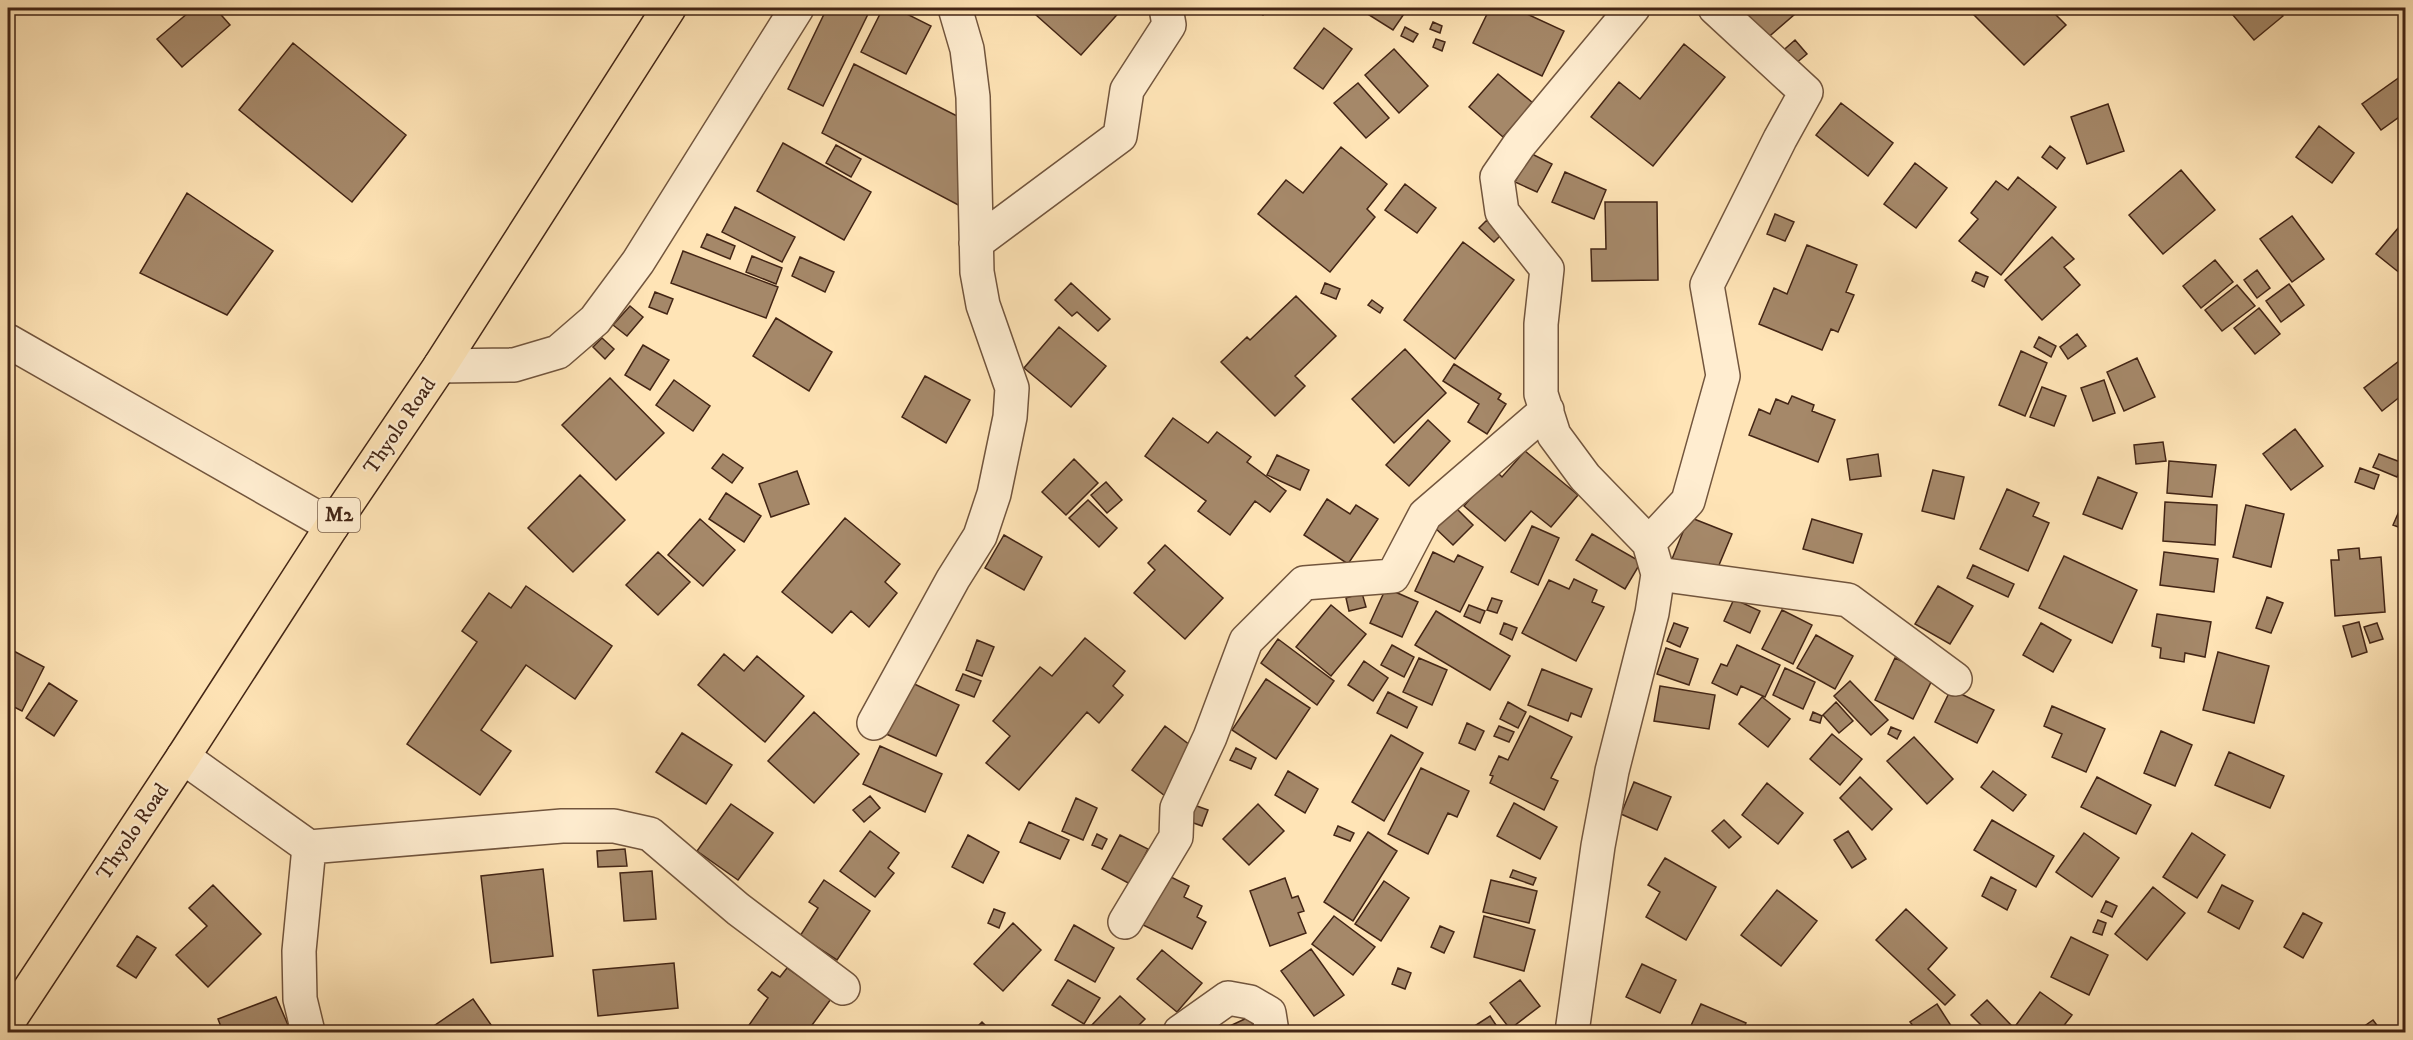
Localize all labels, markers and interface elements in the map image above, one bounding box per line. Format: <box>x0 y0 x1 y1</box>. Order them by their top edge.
street label: Thyolo Road <box>358 372 442 479</box>
road number: M2 <box>318 498 360 532</box>
street label: Thyolo Road <box>91 778 175 885</box>

